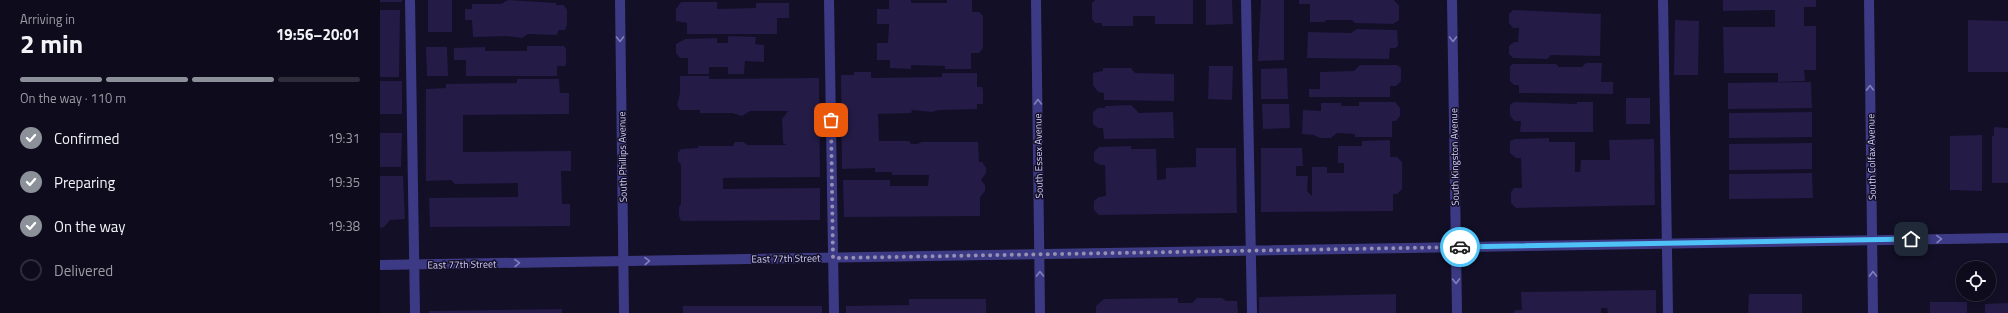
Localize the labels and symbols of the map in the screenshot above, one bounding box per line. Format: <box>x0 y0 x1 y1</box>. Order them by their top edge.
one-way arrow <box>616 36 624 42</box>
one-way arrow <box>1449 36 1457 42</box>
one-way arrow <box>1866 85 1874 91</box>
one-way arrow <box>1033 99 1042 105</box>
pin <box>814 103 848 137</box>
street label: South Kingston Avenue <box>1446 108 1463 206</box>
street label: South Phillips Avenue <box>614 111 631 203</box>
street label: South Essex Avenue <box>1030 113 1047 199</box>
street label: South Colfax Avenue <box>1863 114 1880 200</box>
pin <box>1894 222 1928 256</box>
courier <box>1440 227 1480 267</box>
one-way arrow <box>1936 235 1942 243</box>
street label: East 77th Street <box>751 250 821 267</box>
street label: East 77th Street <box>427 256 497 273</box>
one-way arrow <box>644 257 650 265</box>
one-way arrow <box>514 259 520 267</box>
one-way arrow <box>1036 271 1044 277</box>
one-way arrow <box>1869 271 1877 277</box>
one-way arrow <box>1452 278 1460 284</box>

